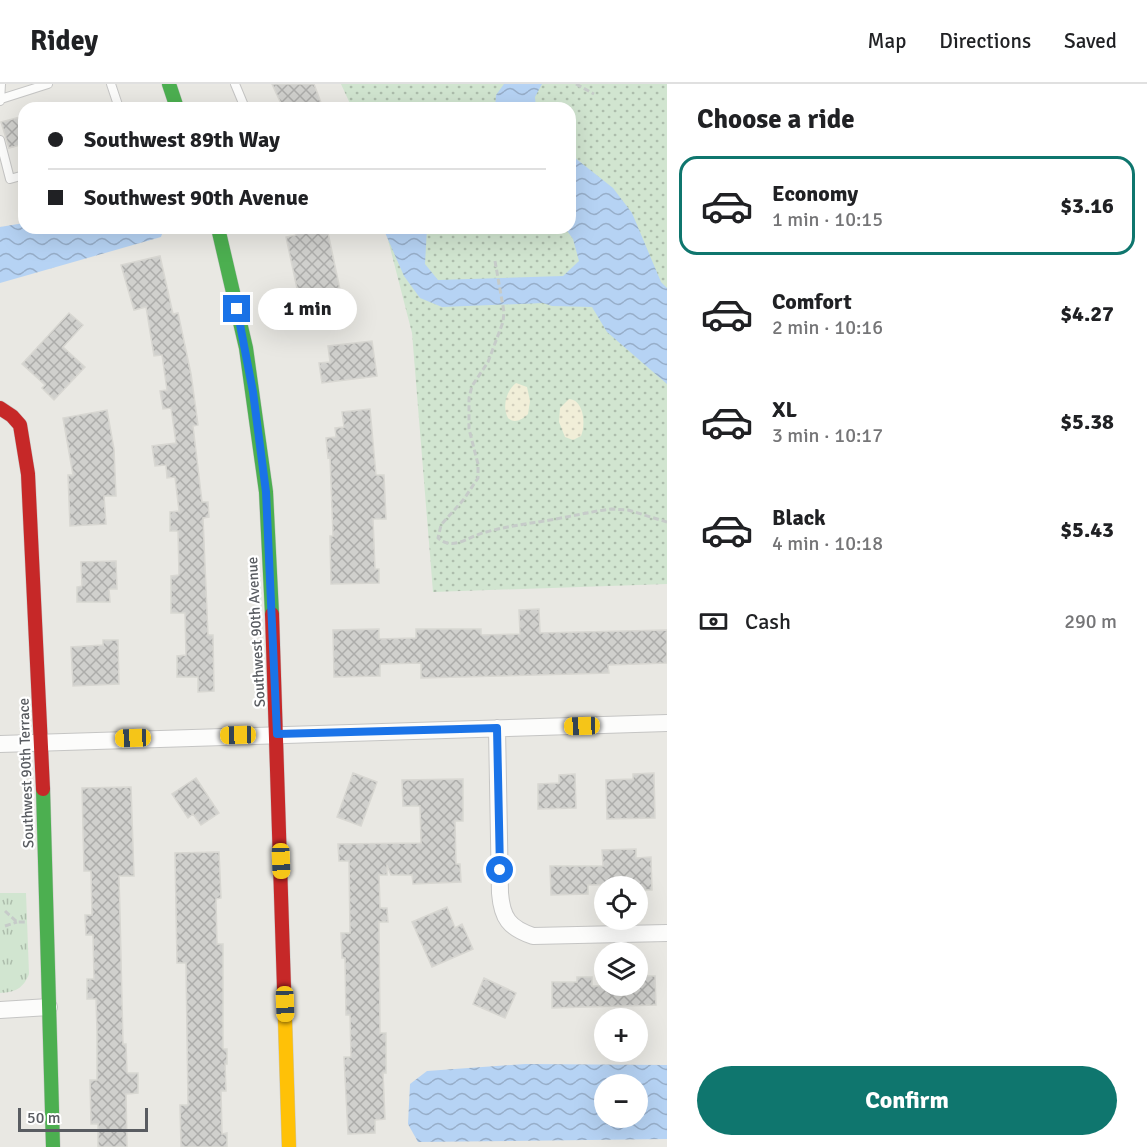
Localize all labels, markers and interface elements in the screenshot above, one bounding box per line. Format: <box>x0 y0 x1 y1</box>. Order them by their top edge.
text: Ridey <box>30 24 98 58</box>
text: Map <box>868 28 906 54</box>
text: Directions <box>939 28 1031 54</box>
text: Saved <box>1064 28 1117 54</box>
text: Choose a ride <box>697 103 855 136</box>
text: Southwest 89th Way <box>84 126 280 153</box>
icon: car <box>700 179 754 233</box>
text: Economy <box>772 180 858 207</box>
text: Southwest 90th Avenue <box>84 184 309 211</box>
text: $3.16 <box>1060 192 1114 219</box>
text: 1 min · 10:15 <box>772 207 883 232</box>
icon: car <box>700 287 754 341</box>
callout: 1 min <box>258 288 357 330</box>
text: Comfort <box>772 288 852 315</box>
route end <box>223 295 250 322</box>
text: 1 min <box>283 296 332 321</box>
text: $4.27 <box>1060 300 1114 327</box>
text: 2 min · 10:16 <box>772 315 883 340</box>
icon: car <box>700 395 754 449</box>
text: XL <box>772 396 797 423</box>
text: $5.38 <box>1060 408 1114 435</box>
text: 3 min · 10:17 <box>772 423 883 448</box>
icon: car <box>700 503 754 557</box>
text: Black <box>772 504 826 531</box>
text: $5.43 <box>1060 516 1114 543</box>
text: 4 min · 10:18 <box>772 531 883 556</box>
street label: Southwest 90th Avenue <box>243 556 269 708</box>
icon: cash <box>697 605 730 638</box>
text: Cash <box>745 608 791 635</box>
text: 290 m <box>1064 609 1117 634</box>
street label: Southwest 90th Terrace <box>14 698 38 848</box>
car <box>564 716 600 736</box>
car <box>220 726 256 744</box>
car <box>115 728 151 748</box>
car <box>271 843 291 879</box>
route start <box>486 856 513 883</box>
map controls <box>594 876 648 1128</box>
button: locate <box>594 876 648 930</box>
button: layers <box>594 942 648 996</box>
car <box>275 986 295 1022</box>
button: + <box>594 1008 648 1062</box>
button: Confirm <box>697 1066 1117 1135</box>
button: − <box>594 1074 648 1128</box>
scale bar <box>18 1105 148 1132</box>
text: 50 m <box>27 1108 61 1128</box>

